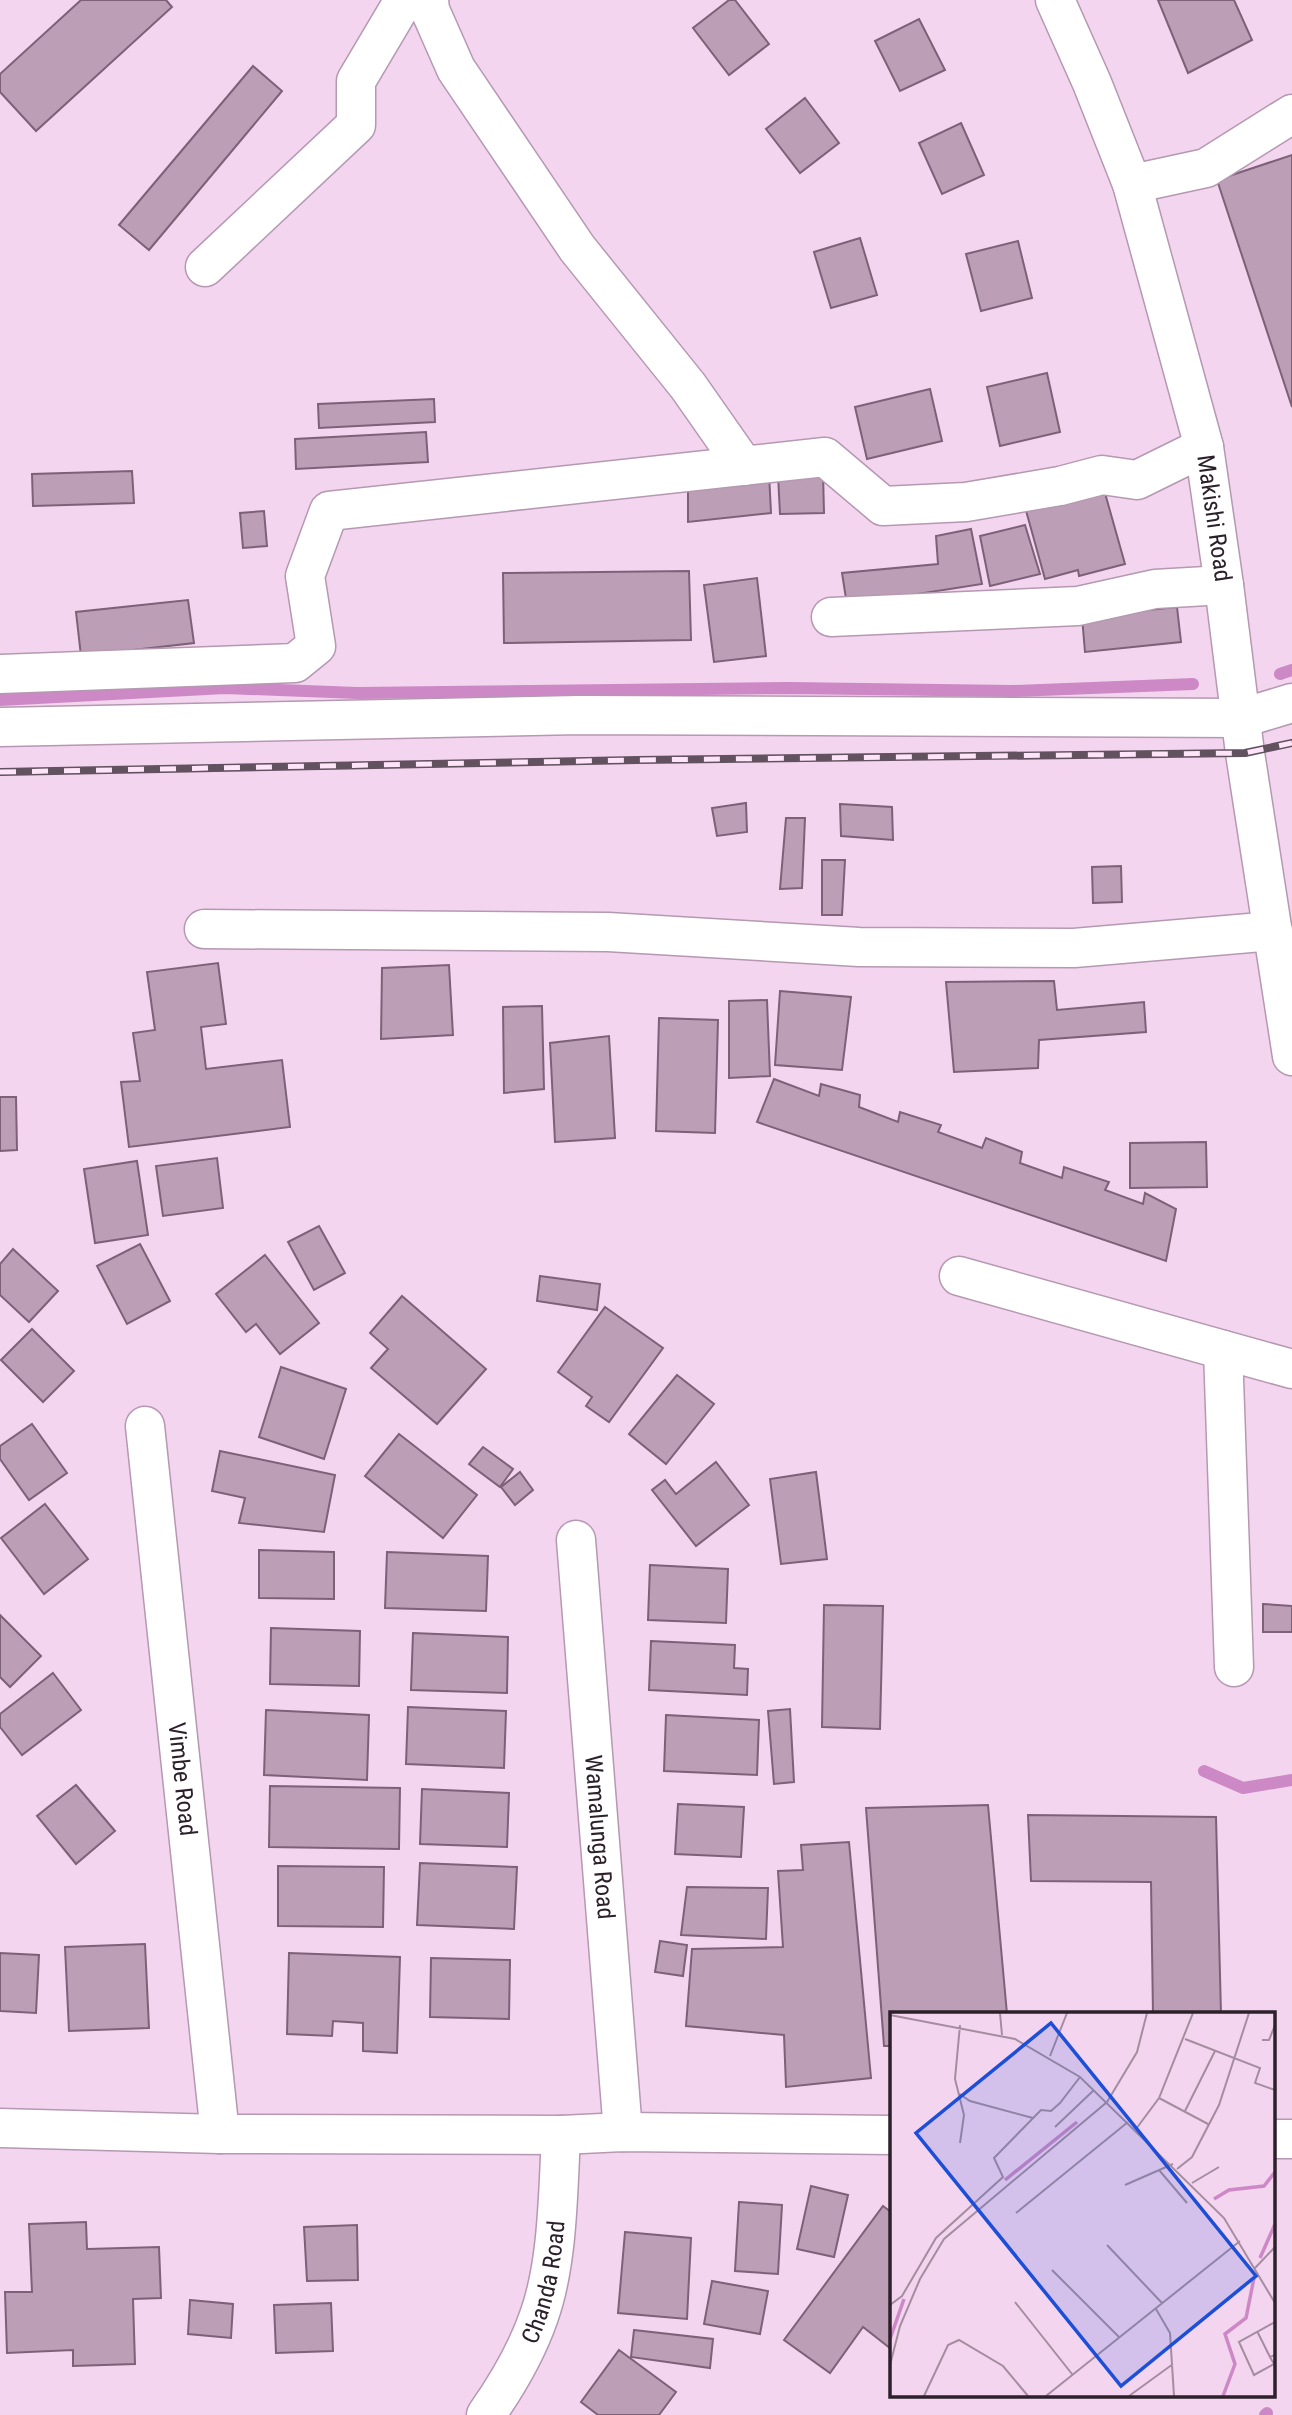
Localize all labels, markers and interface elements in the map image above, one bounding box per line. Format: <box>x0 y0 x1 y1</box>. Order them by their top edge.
street label: Makishi Road <box>1191 453 1237 583</box>
street label: Vimbe Road <box>162 1721 202 1837</box>
street label: Wamalunga Road <box>579 1754 620 1920</box>
inset map <box>890 2012 1274 2398</box>
street label: Chanda Road <box>516 2220 570 2348</box>

